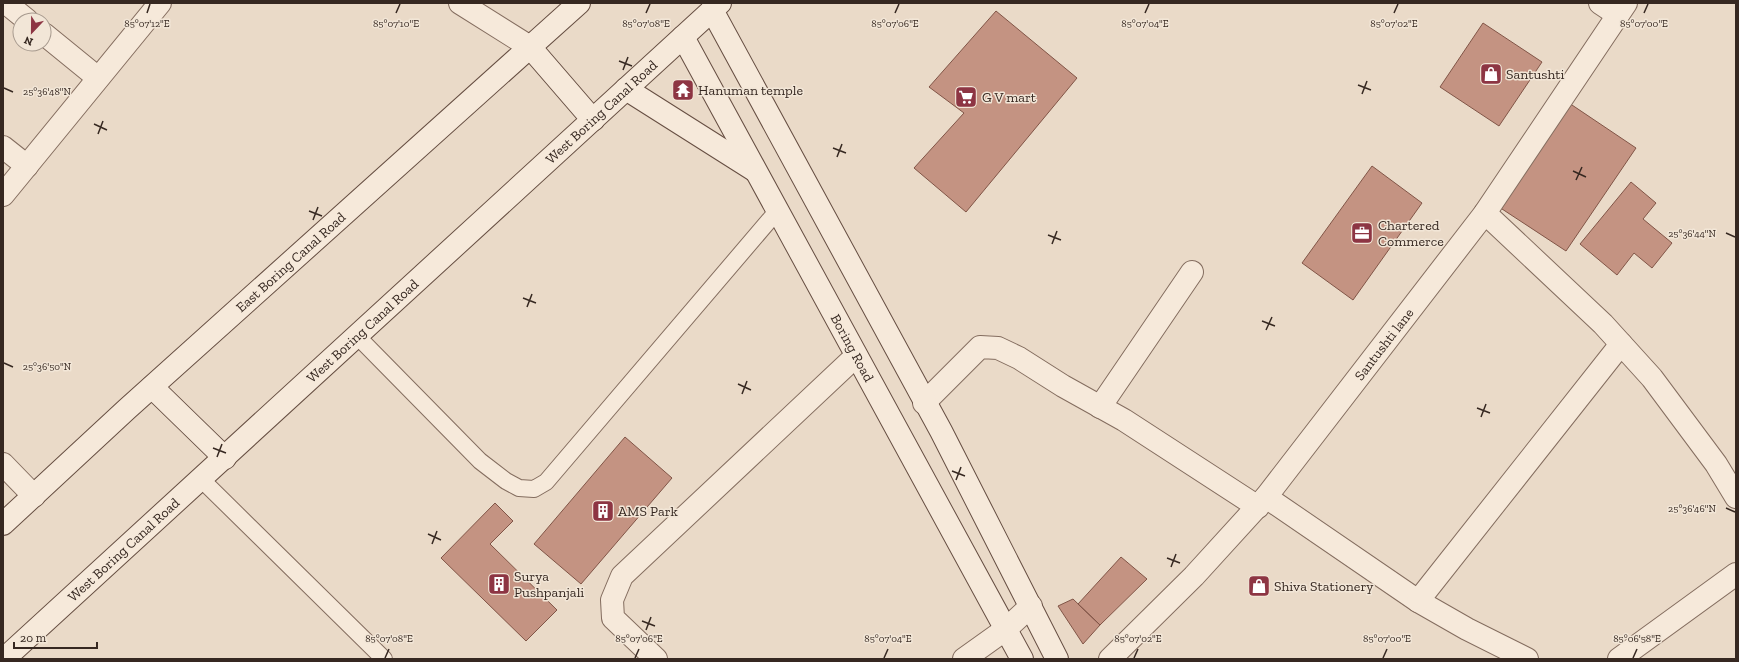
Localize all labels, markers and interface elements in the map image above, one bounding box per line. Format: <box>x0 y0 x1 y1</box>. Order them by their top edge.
north arrow <box>12 12 52 52</box>
text: 85°07'12"E <box>124 18 170 30</box>
text: 85°07'10"E <box>373 18 419 30</box>
text: 85°07'08"E <box>622 18 670 30</box>
text: 85°07'06"E <box>871 18 919 30</box>
text: 85°07'04"E <box>1121 18 1169 30</box>
text: 85°07'02"E <box>1370 18 1418 30</box>
text: 85°07'00"E <box>1620 18 1668 30</box>
text: N <box>22 33 35 48</box>
street label: West Boring Canal Road <box>542 57 661 168</box>
shop icon: Santushti <box>1478 61 1504 87</box>
place label: Santushti <box>1506 66 1564 83</box>
temple icon: Hanuman temple <box>670 77 696 103</box>
place label: Hanuman temple <box>698 82 803 99</box>
supermarket icon: G V mart <box>953 84 979 110</box>
text: 25°36'48"N <box>23 86 72 98</box>
place label: G V mart <box>982 89 1037 106</box>
street label: East Boring Canal Road <box>233 209 349 316</box>
place label: Chartered Commerce <box>1378 217 1444 250</box>
office icon: Chartered Commerce <box>1349 220 1375 246</box>
text: 25°36'44"N <box>1668 228 1716 240</box>
street label: West Boring Canal Road <box>303 275 422 387</box>
street label: Santushti lane <box>1351 305 1418 384</box>
street label: Boring Road <box>827 311 877 385</box>
text: 25°36'50"N <box>23 361 72 373</box>
street label: West Boring Canal Road <box>64 494 183 605</box>
building icon: AMS Park <box>590 498 616 524</box>
place label: AMS Park <box>618 503 679 520</box>
text: 25°36'46"N <box>1668 503 1716 515</box>
place label: Surya Pushpanjali <box>514 568 584 601</box>
building icon: Surya Pushpanjali <box>486 571 512 597</box>
shop icon: Shiva Stationery <box>1246 573 1272 599</box>
place label: Shiva Stationery <box>1274 578 1374 595</box>
scale bar <box>14 624 97 650</box>
text: 20 m <box>20 631 47 645</box>
text: 85°07'08"E <box>365 633 413 645</box>
text: 85°07'06"E <box>615 633 663 645</box>
text: 85°07'04"E <box>864 633 912 645</box>
text: 85°07'02"E <box>1114 633 1162 645</box>
text: 85°07'00"E <box>1363 633 1411 645</box>
text: 85°06'58"E <box>1613 633 1661 645</box>

